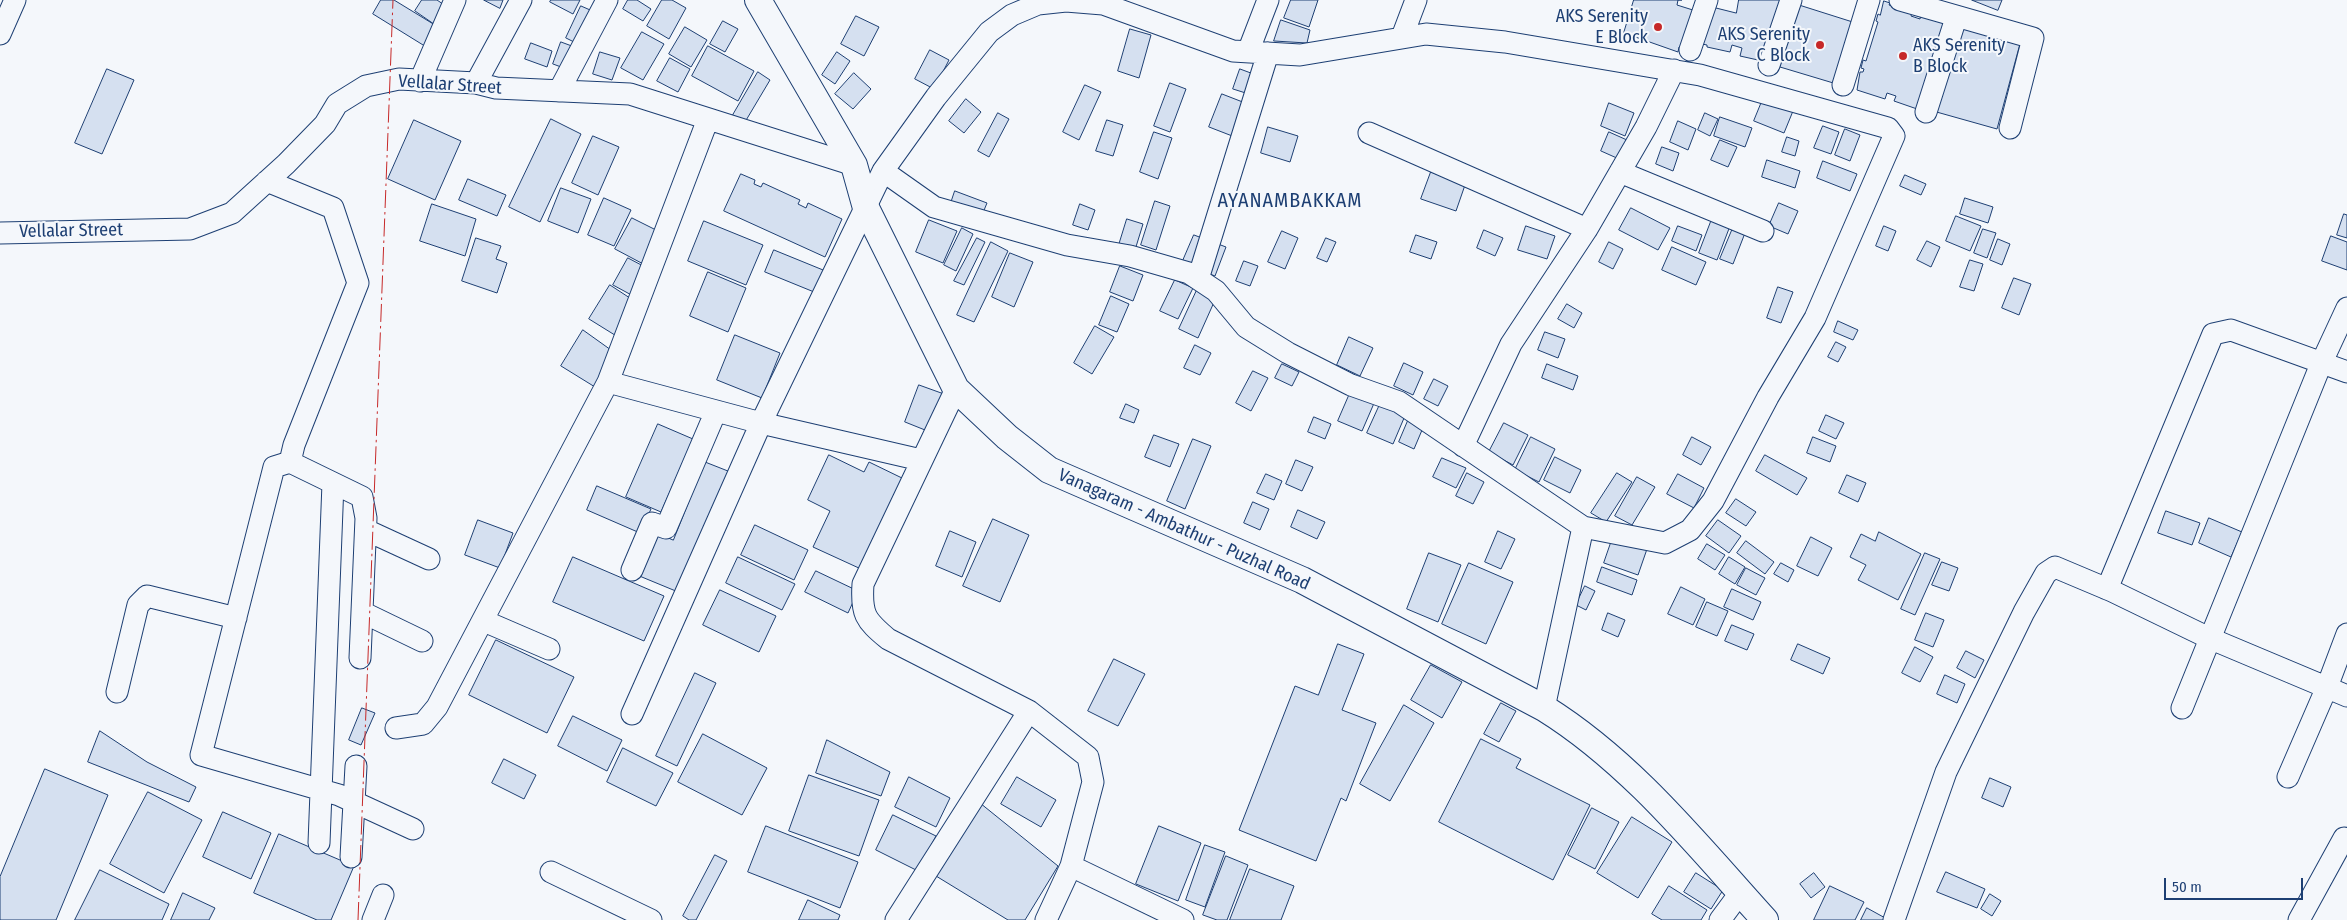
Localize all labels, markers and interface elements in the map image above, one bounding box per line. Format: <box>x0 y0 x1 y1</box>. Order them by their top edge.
place label: AKS Serenity E Block <box>1556 6 1648 48</box>
marker: AKS Serenity E Block <box>1652 21 1664 33</box>
place label: AKS Serenity C Block <box>1718 24 1810 66</box>
place label: AKS Serenity B Block <box>1913 35 2005 78</box>
marker: AKS Serenity C Block <box>1814 39 1826 51</box>
marker: AKS Serenity B Block <box>1897 50 1909 62</box>
street label: Vellalar Street <box>397 71 503 99</box>
district label: AYANAMBAKKAM <box>1216 189 1364 213</box>
street label: Vellalar Street <box>19 219 123 243</box>
street label: Vanagaram - Ambathur - Puzhal Road <box>1055 465 1313 595</box>
scale bar <box>2167 868 2306 900</box>
text: 50 m <box>2172 878 2202 896</box>

